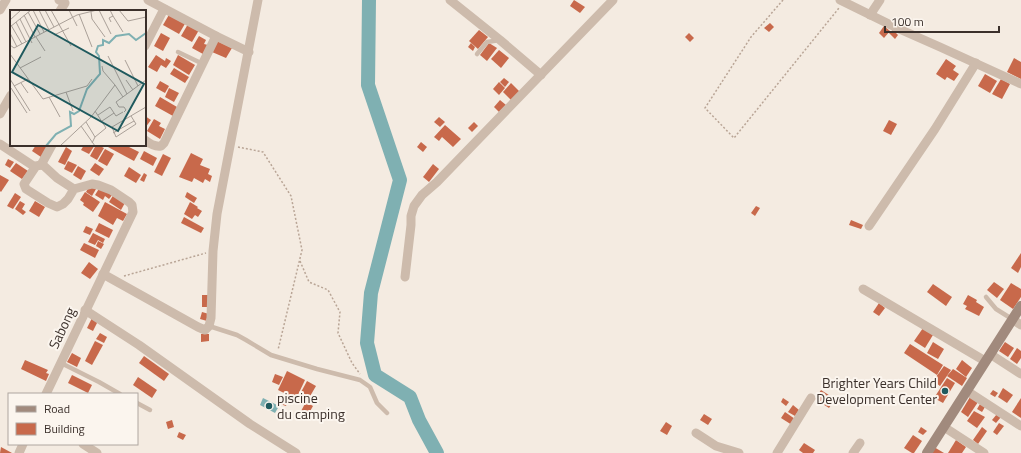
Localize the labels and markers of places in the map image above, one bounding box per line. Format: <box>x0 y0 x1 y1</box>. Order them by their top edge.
place label: Brighter Years Child Development Center <box>816 372 937 409</box>
marker: Brighter Years Child Development Center <box>940 386 950 396</box>
place label: piscine du camping <box>277 387 345 424</box>
marker: piscine du camping <box>264 401 274 411</box>

